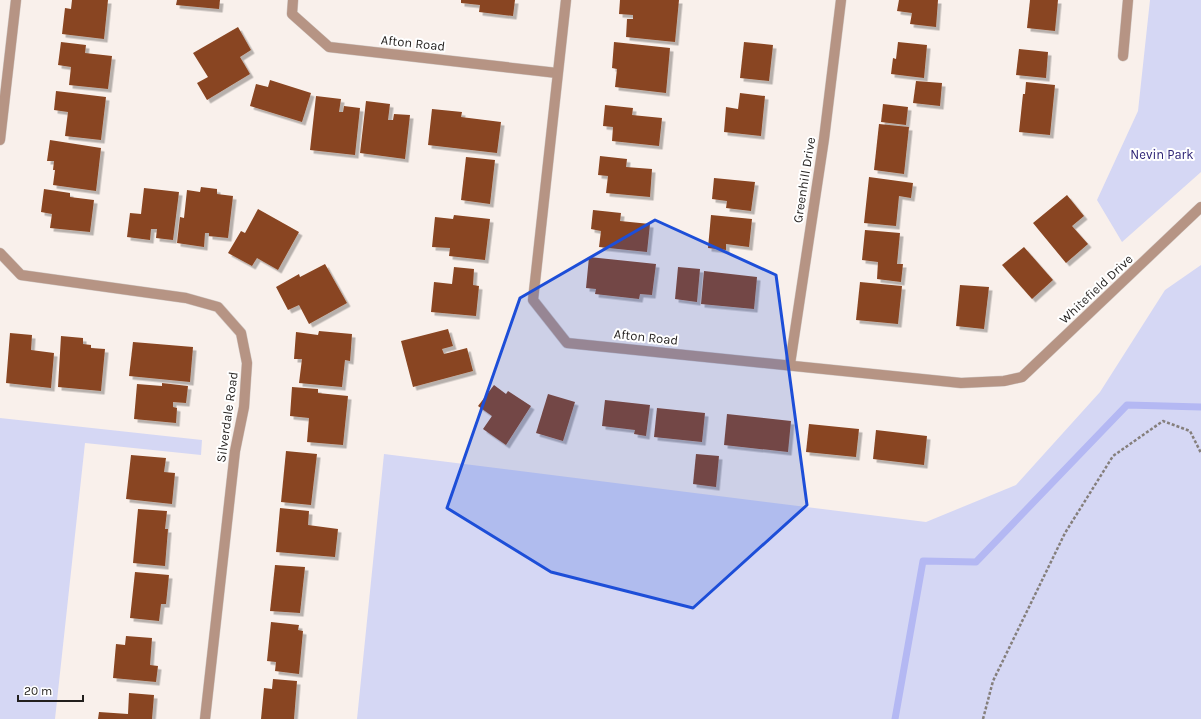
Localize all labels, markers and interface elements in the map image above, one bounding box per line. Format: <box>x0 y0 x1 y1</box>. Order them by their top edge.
street label: Afton Road <box>380 32 446 54</box>
street label: Greenhill Drive <box>790 136 818 224</box>
park label: Nevin Park <box>1130 147 1194 162</box>
street label: Whitefield Drive <box>1056 251 1136 327</box>
street label: Afton Road <box>613 326 679 348</box>
street label: Silverdale Road <box>213 371 241 463</box>
scale bar <box>18 677 83 703</box>
text: 20 m <box>24 684 52 698</box>

